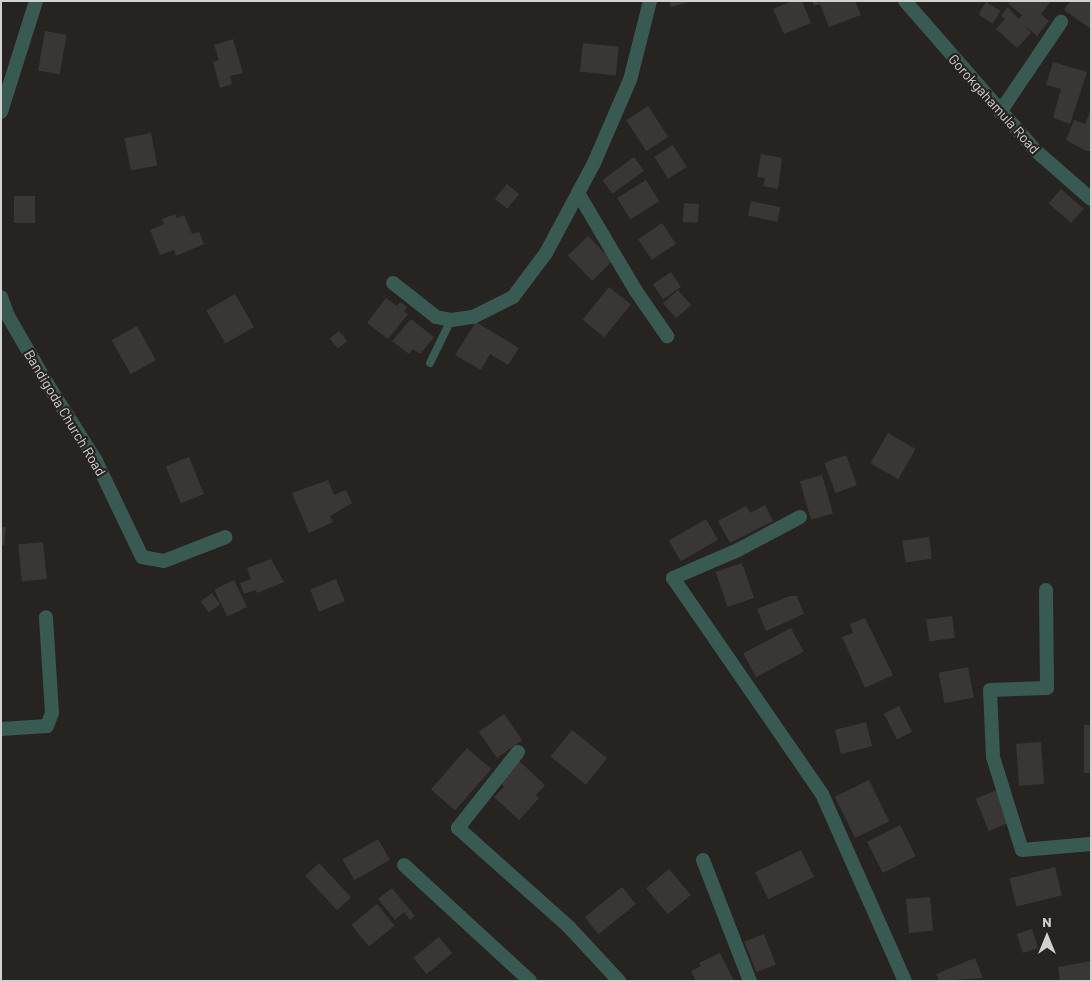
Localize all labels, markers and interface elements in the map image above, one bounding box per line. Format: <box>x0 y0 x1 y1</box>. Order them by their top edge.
street label: Gorokgahamula Road <box>945 51 1043 157</box>
street label: Bandigoda Church Road <box>21 347 109 479</box>
north arrow <box>1022 912 1072 962</box>
text: N <box>1042 913 1052 930</box>

